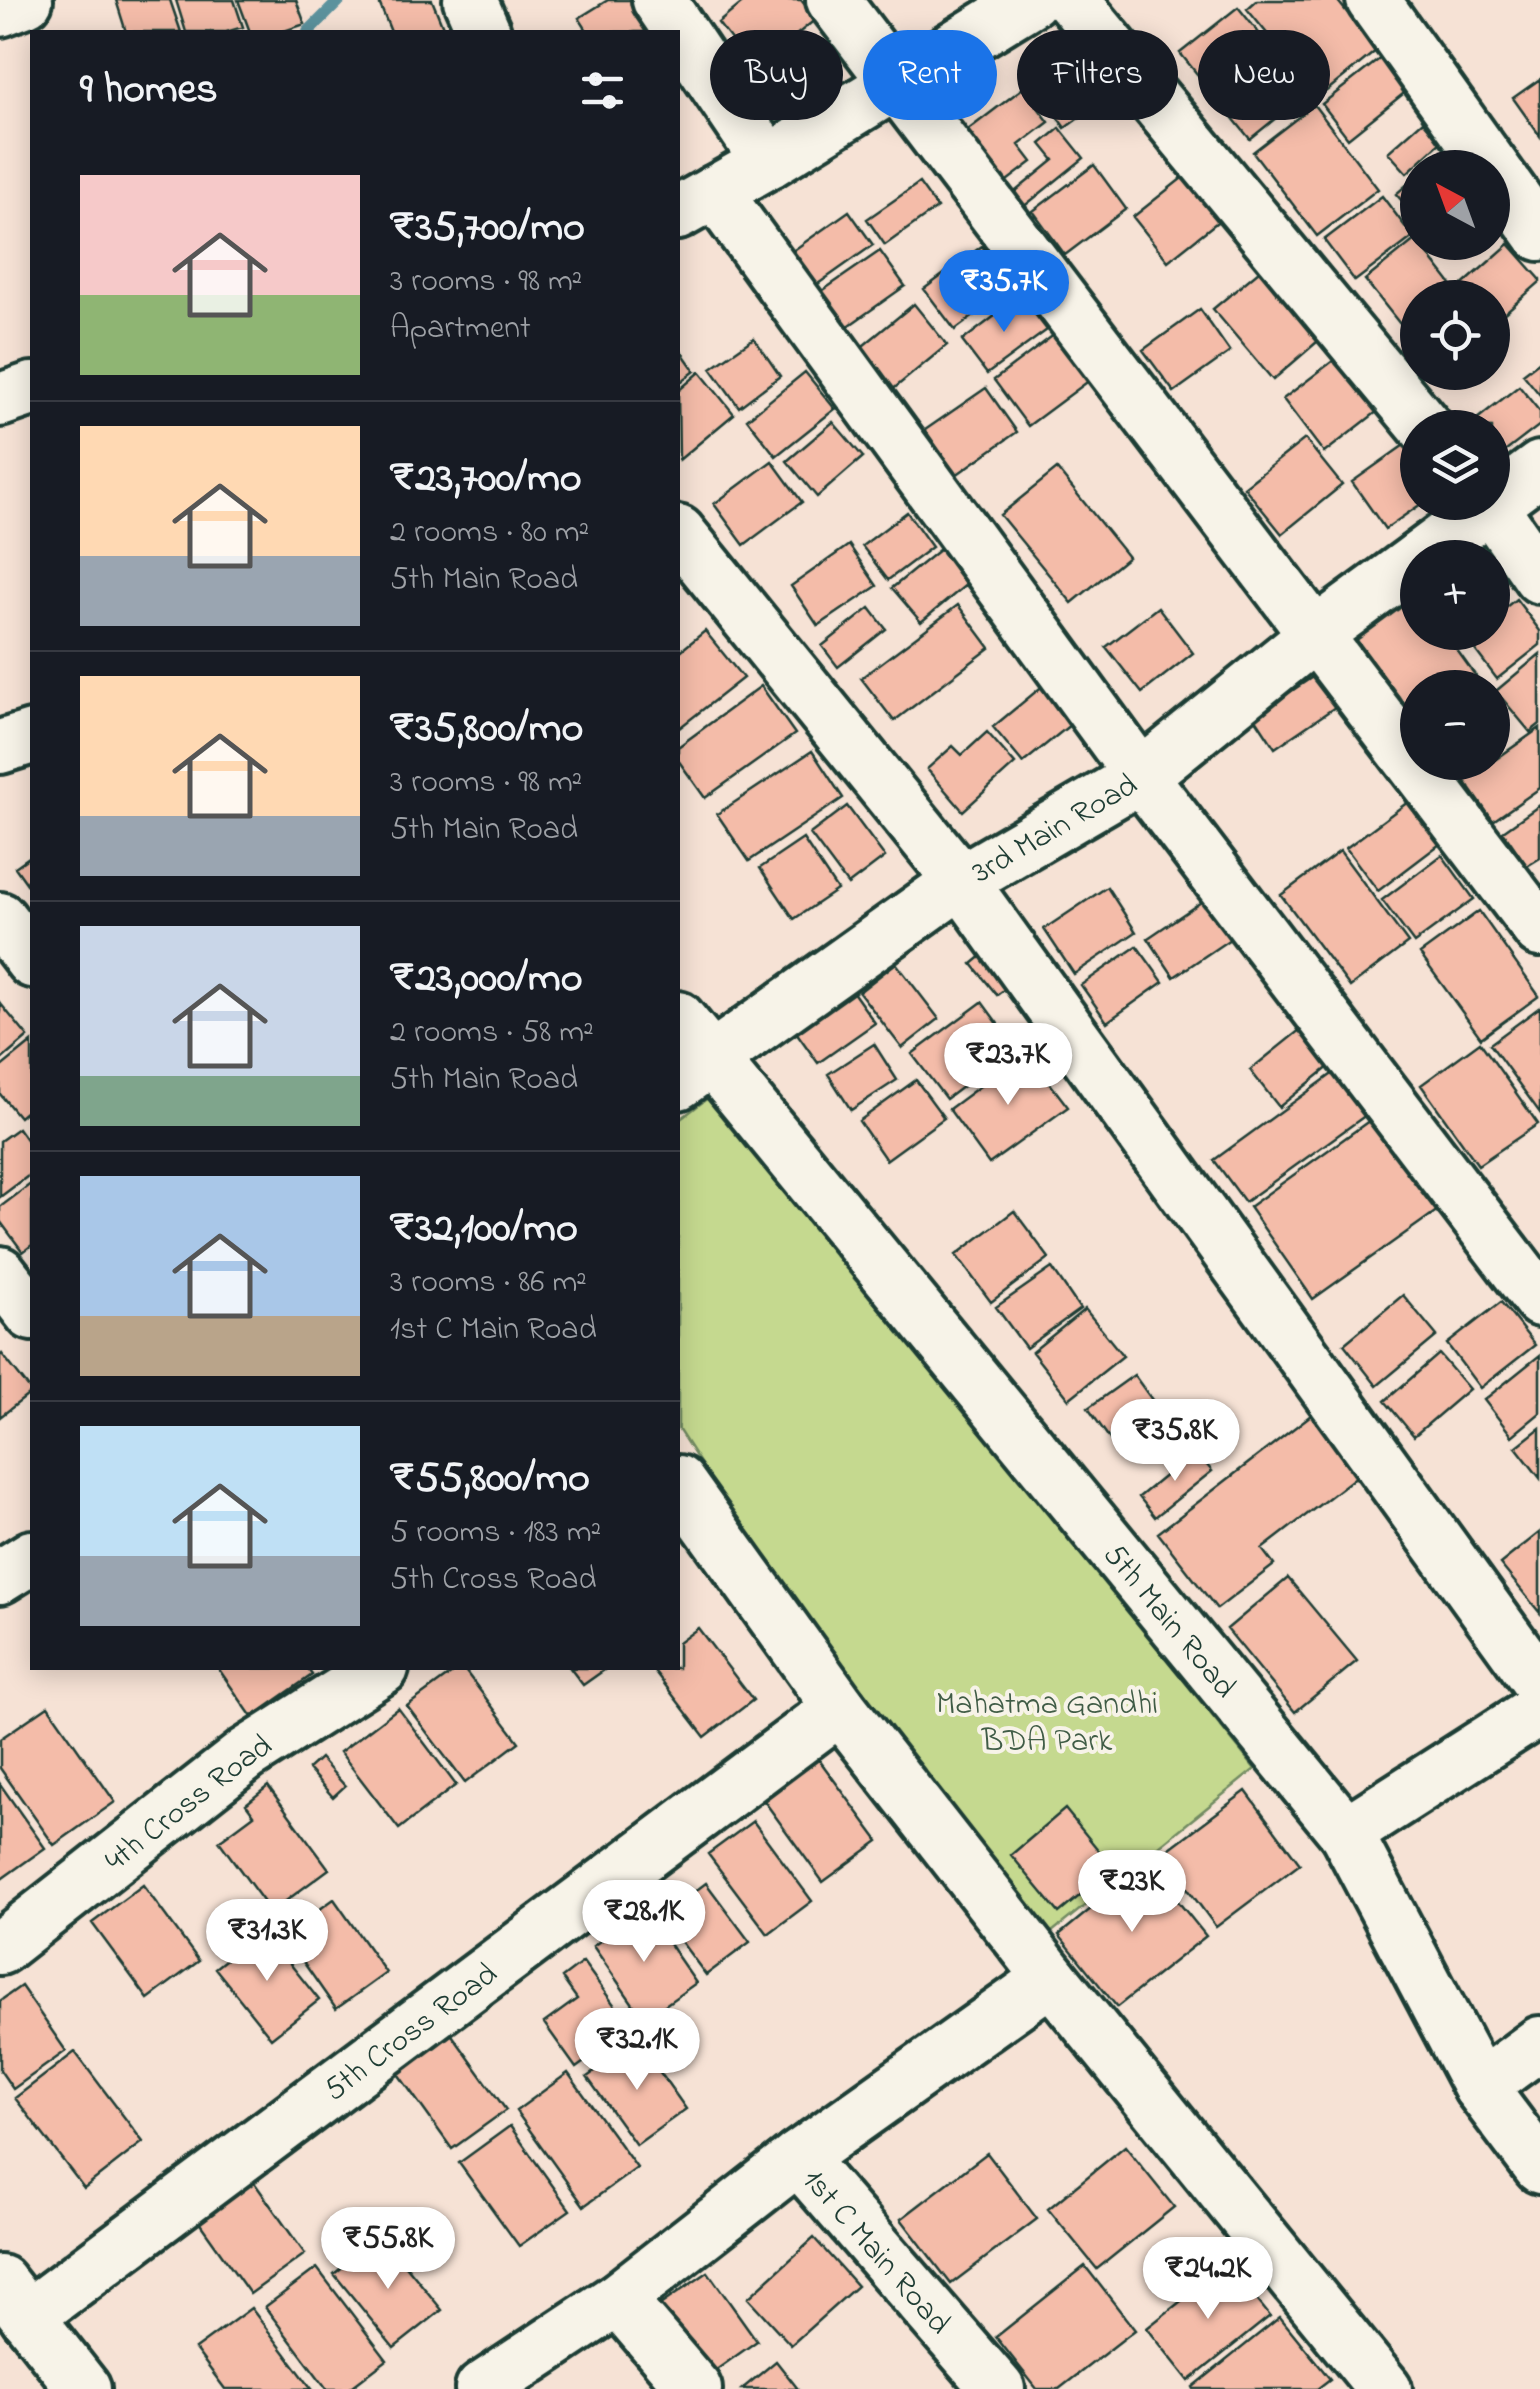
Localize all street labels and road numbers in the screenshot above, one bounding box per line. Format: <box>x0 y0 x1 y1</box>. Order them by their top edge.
street label: 3rd Main Road <box>964 763 1147 897</box>
street label: 5th Main Road <box>1091 1534 1246 1710</box>
street label: 4th Cross Road <box>96 1724 282 1884</box>
street label: 5th Cross Road <box>315 1952 508 2114</box>
street label: 1st C Main Road <box>790 2159 961 2346</box>

